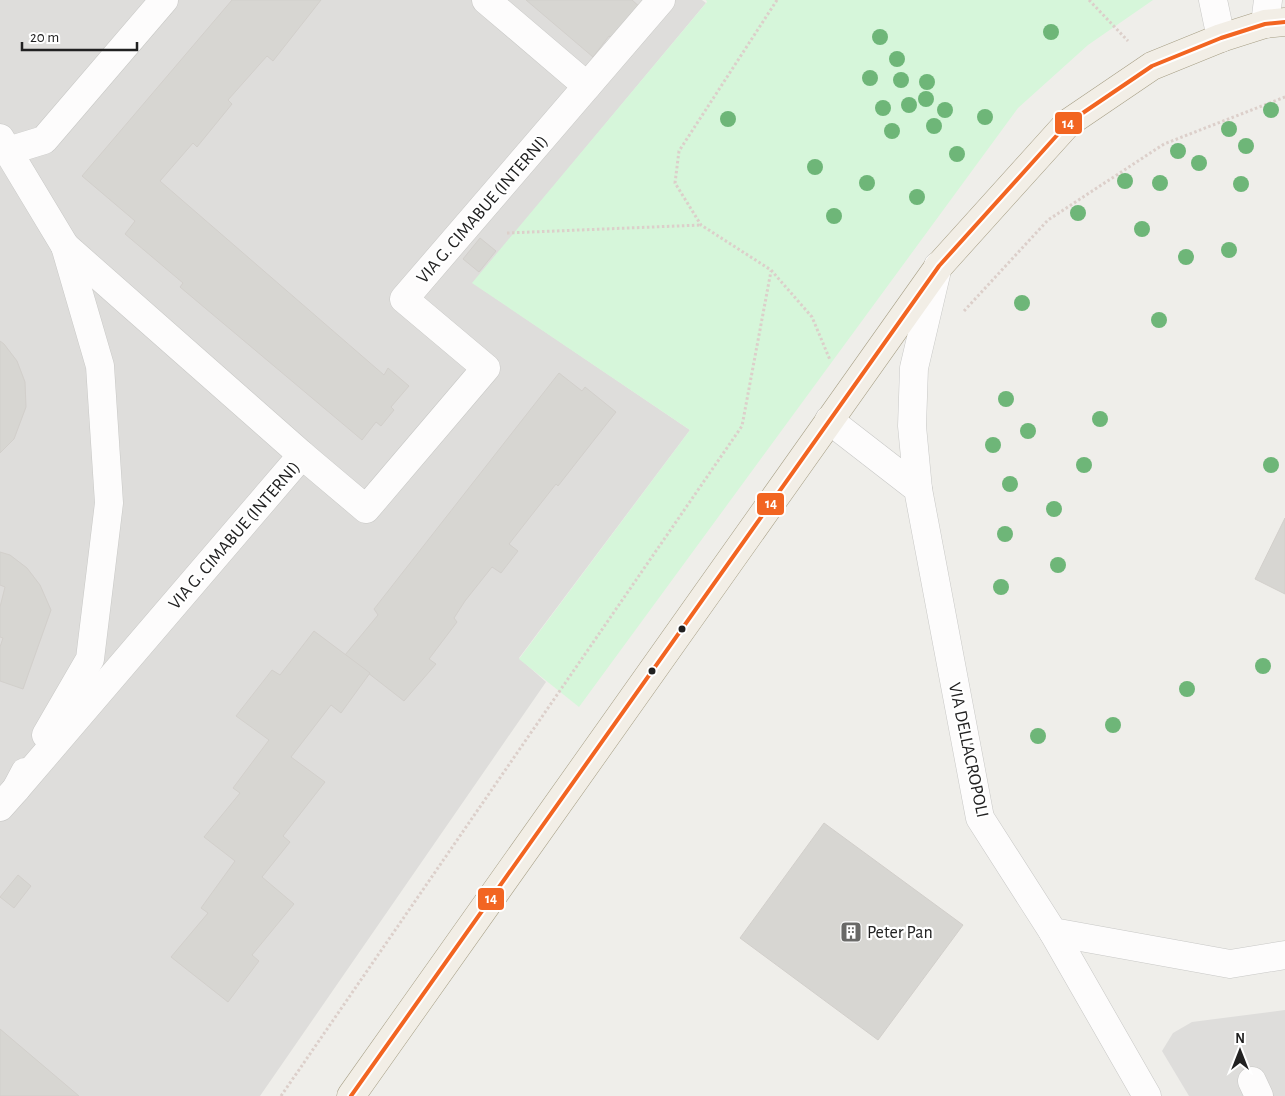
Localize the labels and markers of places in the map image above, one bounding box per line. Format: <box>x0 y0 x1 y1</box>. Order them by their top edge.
unlabelled marker <box>677 624 687 634</box>
unlabelled marker <box>647 666 657 676</box>
building icon: Peter Pan <box>839 920 863 944</box>
place label: Peter Pan <box>867 924 933 942</box>

